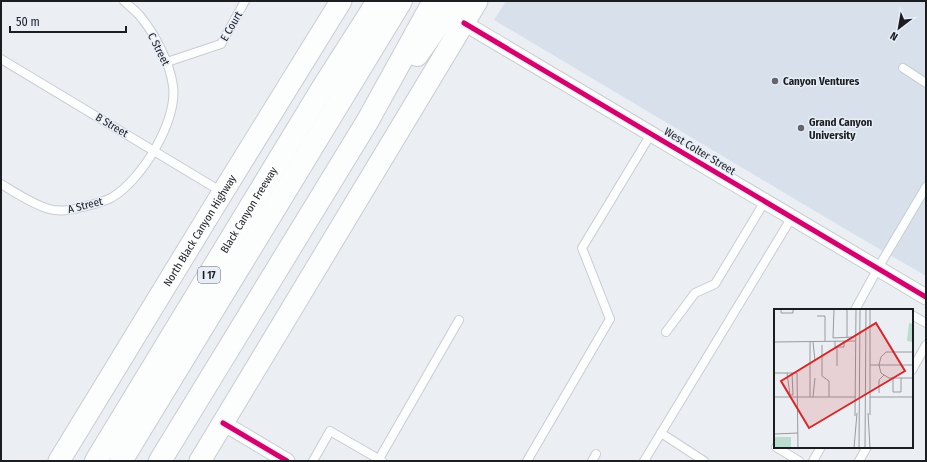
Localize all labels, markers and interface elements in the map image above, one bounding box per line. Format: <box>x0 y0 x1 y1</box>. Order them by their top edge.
scale bar <box>10 8 126 34</box>
north arrow <box>879 8 919 48</box>
street label: E Court <box>218 9 245 43</box>
text: 50 m <box>16 15 40 29</box>
text: N <box>888 29 900 43</box>
street label: C Street <box>145 31 173 68</box>
place label: Canyon Ventures <box>783 75 860 88</box>
marker: Canyon Ventures <box>770 76 780 86</box>
street label: B Street <box>93 111 131 140</box>
place label: Grand Canyon University <box>809 116 873 142</box>
marker: Grand Canyon University <box>796 123 806 133</box>
street label: West Colter Street <box>662 125 738 178</box>
street label: Black Canyon Freeway <box>218 164 280 255</box>
street label: North Black Canyon Highway <box>161 172 239 289</box>
street label: A Street <box>66 195 104 216</box>
road number: I 17 <box>198 267 220 283</box>
inset map <box>774 309 913 448</box>

